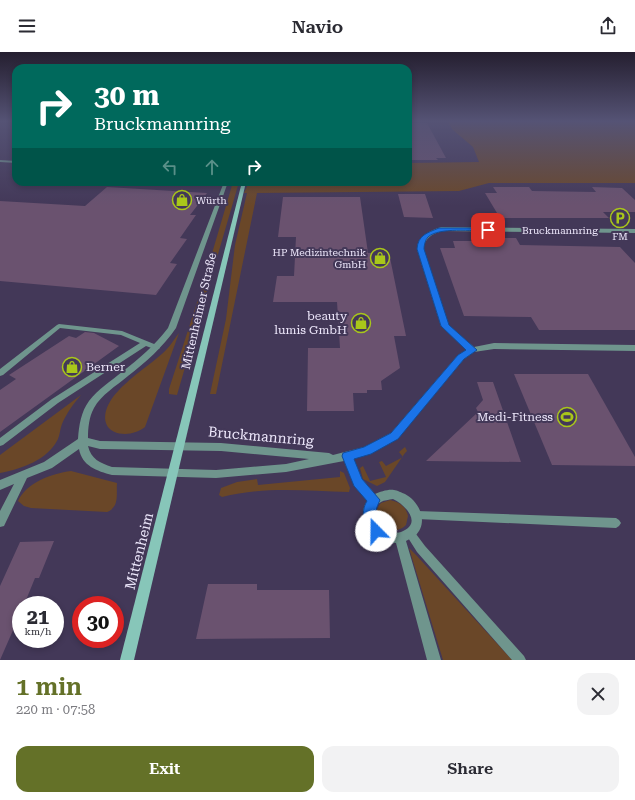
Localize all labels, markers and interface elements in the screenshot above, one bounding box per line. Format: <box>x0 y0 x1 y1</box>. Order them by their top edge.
icon: menu <box>16 15 38 37</box>
icon: share <box>597 15 619 37</box>
text: Navio <box>292 16 343 37</box>
text: 30 m <box>94 79 159 112</box>
icon: right <box>28 80 80 132</box>
text: Bruckmannring <box>94 113 231 134</box>
icon: left <box>159 156 181 178</box>
icon: ahead <box>201 156 223 178</box>
icon: right <box>243 156 265 178</box>
shop icon: Würth <box>171 189 193 211</box>
place label: Würth <box>196 195 227 206</box>
parking icon: FM <box>609 207 631 229</box>
pin <box>471 213 505 247</box>
icon: arrive <box>477 219 499 241</box>
street label: Bruckmannring <box>522 225 598 236</box>
place label: FM <box>612 231 628 242</box>
place label: HP Medizintechnik GmbH <box>273 247 367 270</box>
shop icon: HP Medizintechnik GmbH <box>369 247 391 269</box>
street label: Mittenheimer Straße <box>179 251 219 371</box>
place label: beauty lumis GmbH <box>274 309 348 337</box>
shop icon: beauty lumis GmbH <box>350 312 372 334</box>
shop icon: Berner <box>61 356 83 378</box>
place label: Berner <box>86 360 125 374</box>
sports icon: Medi-Fitness <box>556 406 578 428</box>
place label: Medi-Fitness <box>477 410 553 424</box>
street label: Bruckmannring <box>207 423 315 449</box>
position arrow <box>355 510 397 552</box>
street label: Mittenheim <box>122 511 156 591</box>
speed limit sign: 30 <box>72 596 124 648</box>
text: 21 <box>27 605 49 629</box>
text: km/h <box>25 626 51 637</box>
text: 1 min <box>16 673 82 701</box>
button: close <box>577 673 619 715</box>
text: 220 m · 07:58 <box>16 702 95 717</box>
button: Exit <box>16 746 314 792</box>
button: Share <box>322 746 619 792</box>

